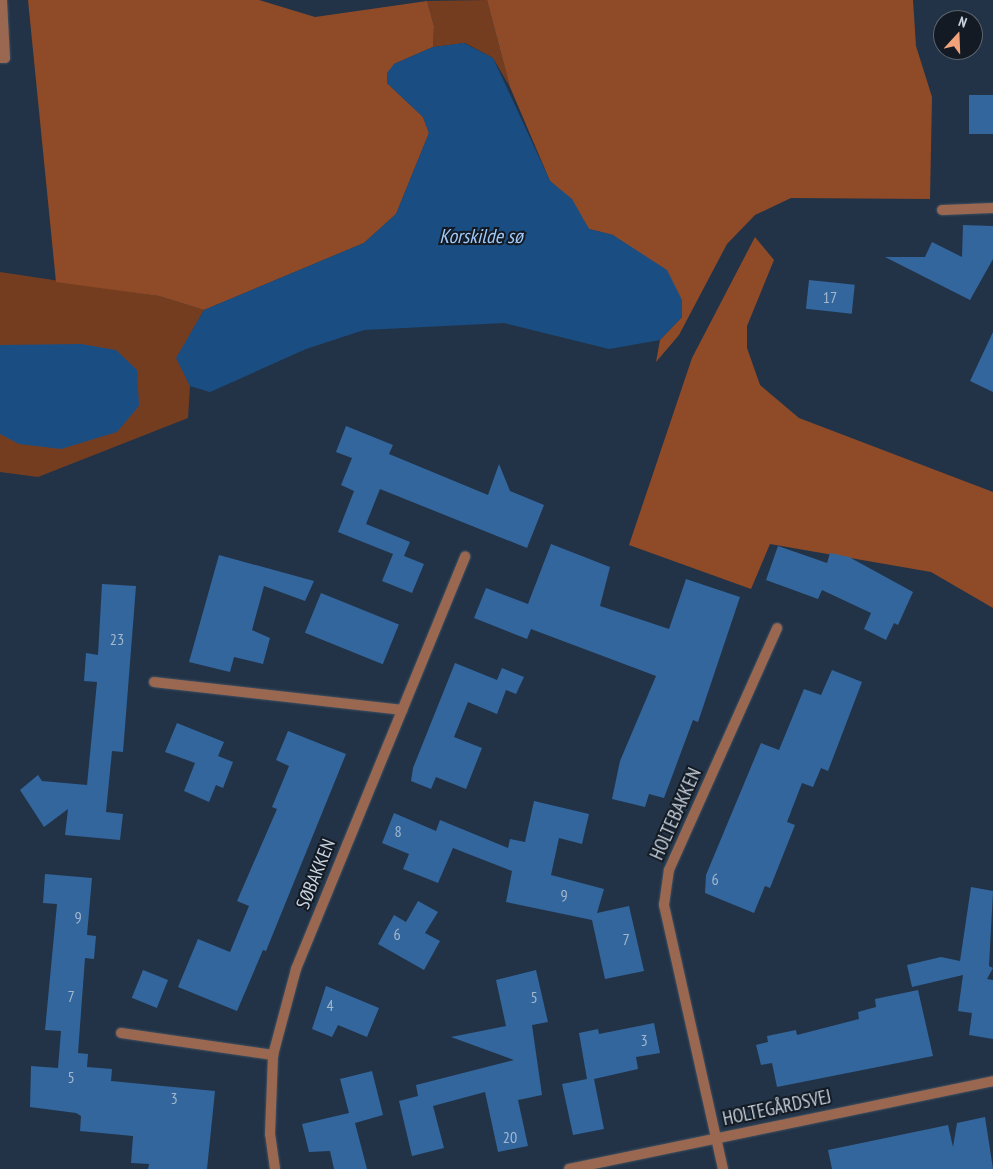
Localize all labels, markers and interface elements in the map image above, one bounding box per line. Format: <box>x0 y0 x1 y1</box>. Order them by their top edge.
north arrow <box>933 10 983 60</box>
text: N <box>956 12 969 32</box>
water label: Korskilde sø <box>439 224 523 248</box>
house number: 17 <box>823 287 837 307</box>
house number: 23 <box>110 629 124 649</box>
street label: HOLTEBAKKEN <box>646 764 706 864</box>
house number: 8 <box>394 821 402 841</box>
street label: SØBAKKEN <box>292 836 340 912</box>
house number: 6 <box>711 869 719 889</box>
house number: 9 <box>560 885 568 905</box>
house number: 9 <box>74 907 82 927</box>
house number: 6 <box>393 924 401 944</box>
house number: 7 <box>622 929 630 949</box>
house number: 7 <box>67 986 75 1006</box>
house number: 5 <box>530 987 538 1007</box>
house number: 4 <box>326 995 334 1015</box>
house number: 3 <box>640 1030 648 1050</box>
house number: 5 <box>67 1067 75 1087</box>
street label: HOLTEGÅRDSVEJ <box>721 1085 833 1131</box>
house number: 3 <box>170 1088 178 1108</box>
house number: 20 <box>503 1127 517 1147</box>

